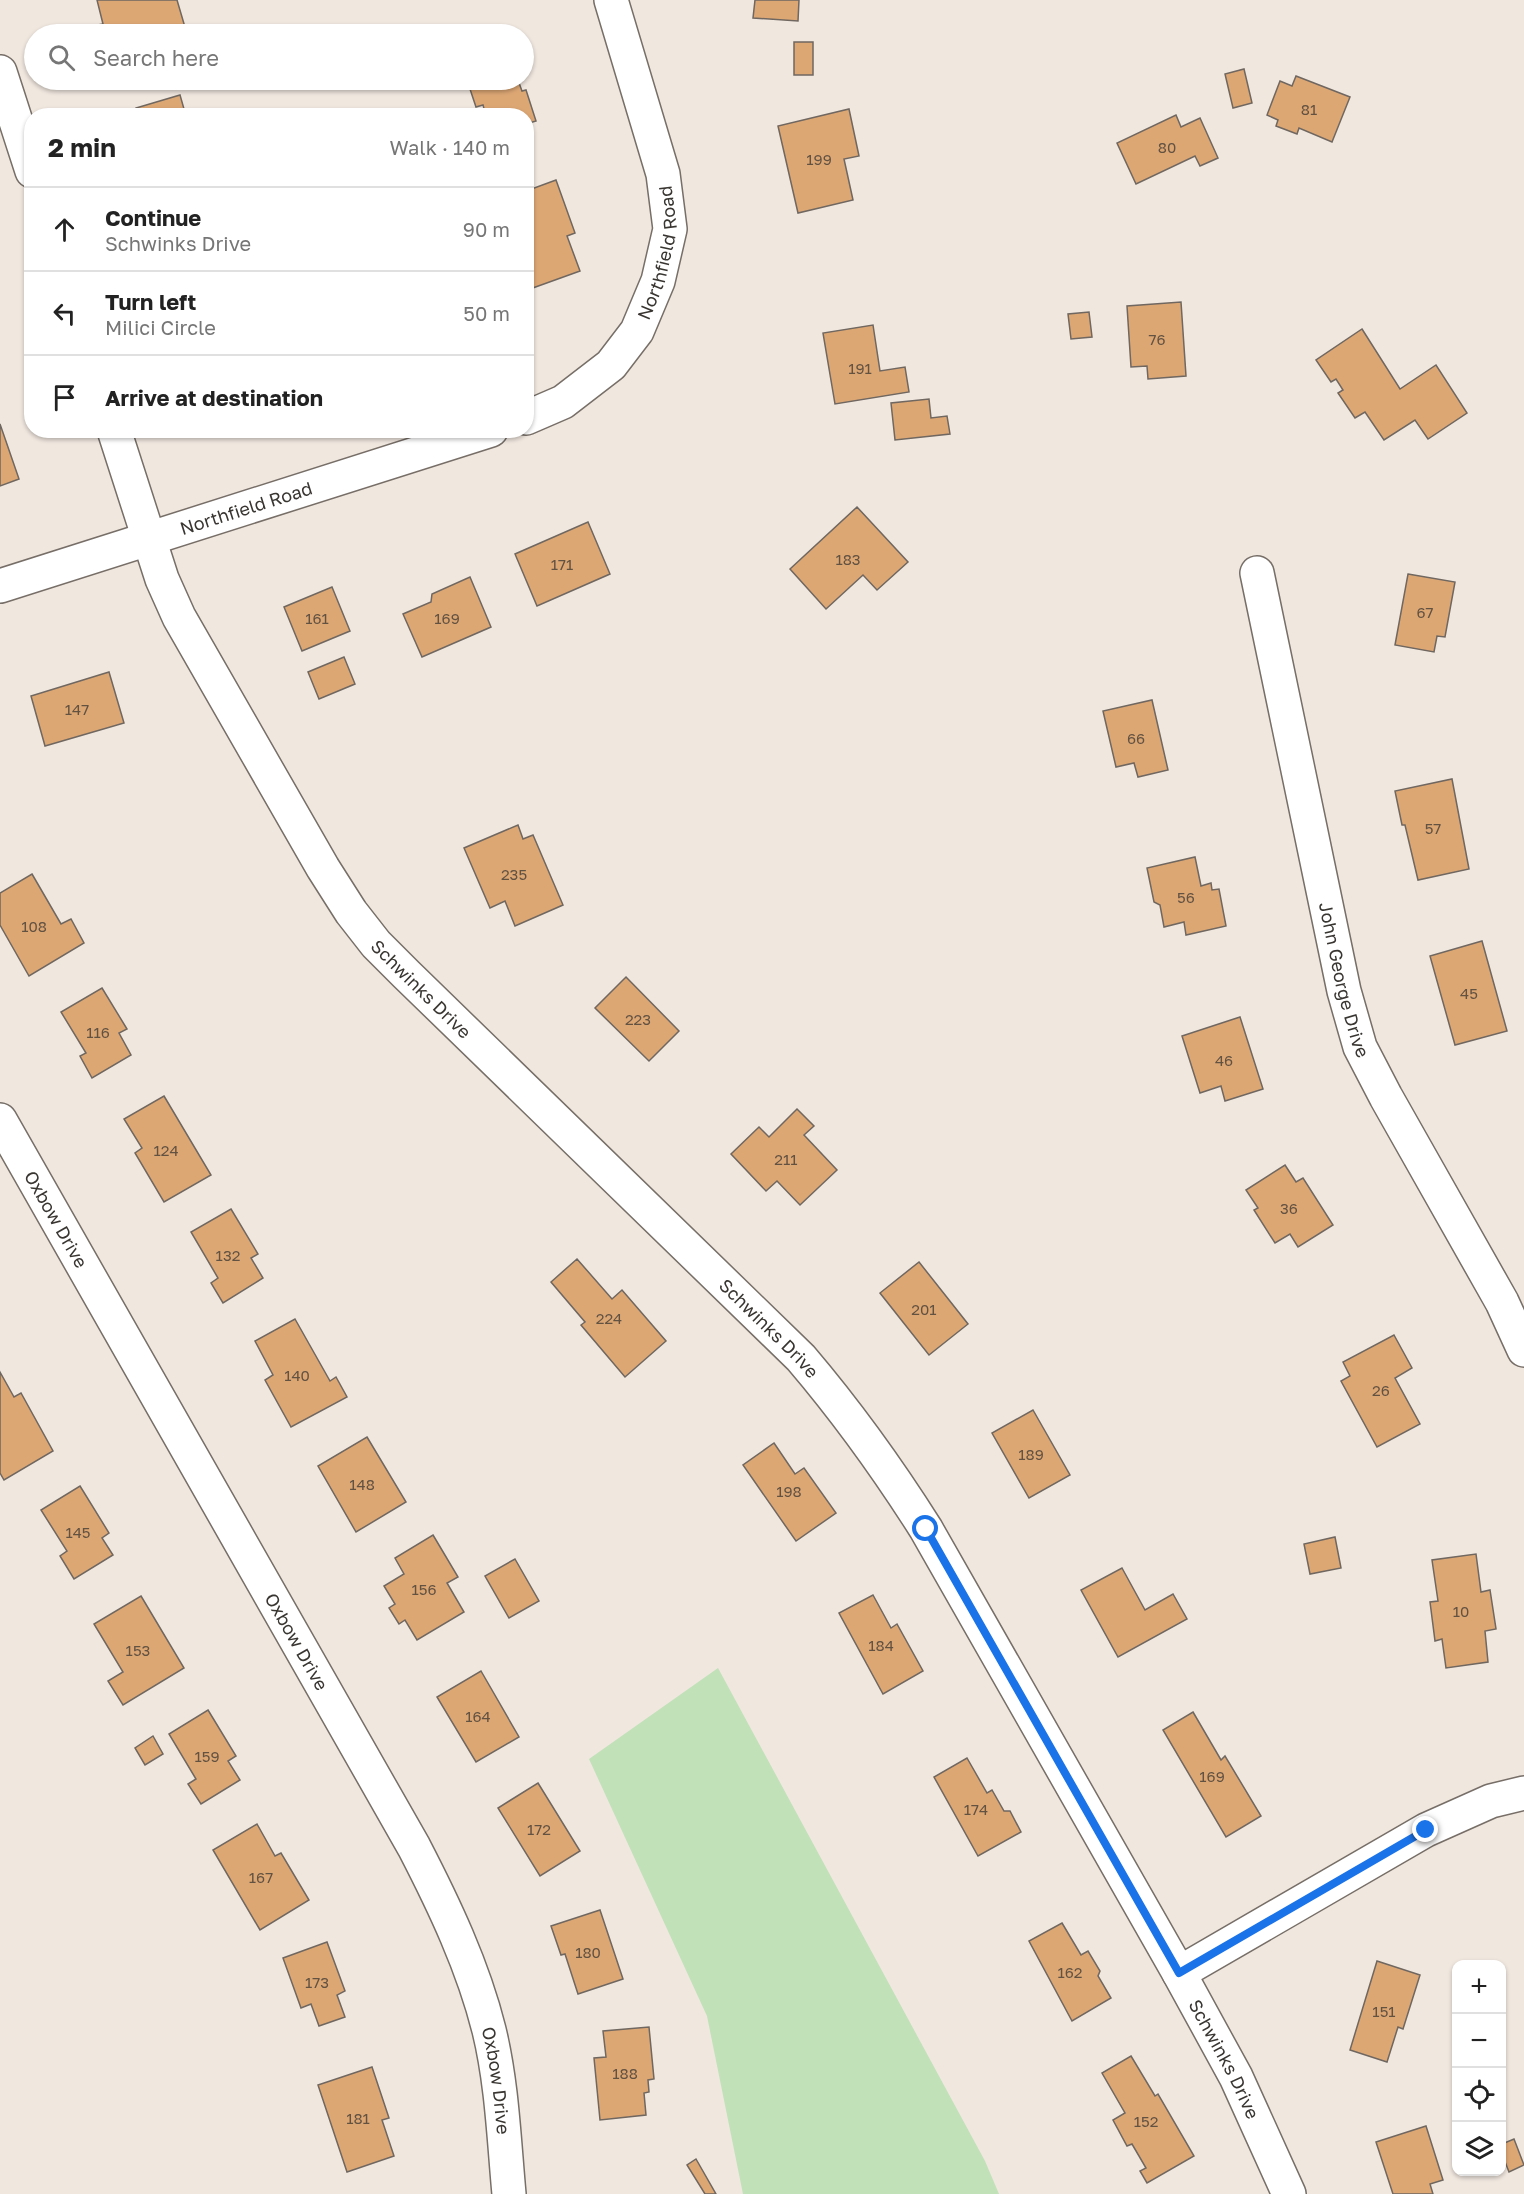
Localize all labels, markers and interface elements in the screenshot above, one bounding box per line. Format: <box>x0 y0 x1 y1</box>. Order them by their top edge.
search box <box>24 24 534 90</box>
icon: search <box>45 41 78 74</box>
text: Search here <box>93 44 219 71</box>
house number: 81 <box>1301 100 1317 118</box>
text: 2 min <box>48 132 116 163</box>
text: Walk · 140 m <box>390 135 510 159</box>
house number: 80 <box>1158 138 1176 156</box>
house number: 199 <box>806 150 832 168</box>
street label: Northfield Road <box>632 185 681 323</box>
text: Continue <box>105 204 201 231</box>
icon: ahead <box>48 213 81 246</box>
text: 90 m <box>463 217 510 241</box>
text: Schwinks Drive <box>105 231 251 255</box>
text: Turn left <box>105 288 196 315</box>
icon: left <box>48 297 81 330</box>
text: 50 m <box>463 301 510 325</box>
text: Milici Circle <box>105 315 216 339</box>
house number: 76 <box>1148 330 1166 348</box>
house number: 191 <box>848 359 872 377</box>
icon: arrive <box>48 381 81 414</box>
text: Arrive at destination <box>105 384 323 411</box>
street label: Northfield Road <box>177 477 315 539</box>
house number: 183 <box>835 550 861 568</box>
house number: 171 <box>551 555 573 573</box>
house number: 67 <box>1416 603 1434 621</box>
house number: 161 <box>305 609 329 627</box>
house number: 169 <box>434 609 460 627</box>
house number: 147 <box>65 700 89 718</box>
house number: 66 <box>1127 729 1145 747</box>
house number: 57 <box>1425 819 1441 837</box>
house number: 235 <box>501 865 527 883</box>
house number: 56 <box>1177 888 1195 906</box>
street label: John George Drive <box>1315 900 1375 1061</box>
house number: 108 <box>21 917 47 935</box>
street label: Schwinks Drive <box>367 935 476 1043</box>
house number: 45 <box>1460 984 1478 1002</box>
house number: 223 <box>625 1010 651 1028</box>
house number: 116 <box>86 1023 110 1041</box>
house number: 46 <box>1215 1051 1233 1069</box>
house number: 124 <box>153 1141 179 1159</box>
house number: 211 <box>774 1150 798 1168</box>
street label: Oxbow Drive <box>20 1166 93 1272</box>
house number: 36 <box>1280 1199 1298 1217</box>
house number: 132 <box>216 1246 240 1264</box>
street label: Schwinks Drive <box>715 1274 824 1382</box>
house number: 201 <box>911 1300 937 1318</box>
house number: 224 <box>596 1309 622 1327</box>
house number: 140 <box>284 1366 310 1384</box>
house number: 26 <box>1372 1381 1390 1399</box>
house number: 189 <box>1018 1445 1044 1463</box>
house number: 148 <box>349 1475 375 1493</box>
house number: 198 <box>776 1482 802 1500</box>
route start <box>912 1515 938 1541</box>
house number: 145 <box>65 1523 91 1541</box>
house number: 156 <box>411 1580 437 1598</box>
street label: Oxbow Drive <box>261 1589 333 1694</box>
house number: 10 <box>1453 1602 1469 1620</box>
house number: 184 <box>868 1636 894 1654</box>
house number: 153 <box>126 1641 150 1659</box>
house number: 164 <box>465 1707 491 1725</box>
house number: 159 <box>194 1747 220 1765</box>
house number: 169 <box>1199 1767 1225 1785</box>
house number: 174 <box>964 1800 988 1818</box>
route end <box>1412 1816 1438 1842</box>
house number: 172 <box>527 1820 551 1838</box>
house number: 167 <box>249 1868 273 1886</box>
house number: 180 <box>575 1943 601 1961</box>
map controls <box>1452 1960 1506 2176</box>
button: + <box>1452 1960 1506 2014</box>
house number: 162 <box>1057 1963 1083 1981</box>
house number: 173 <box>305 1973 329 1991</box>
street label: Schwinks Drive <box>1185 1995 1264 2122</box>
house number: 151 <box>1372 2002 1396 2020</box>
button: − <box>1452 2014 1506 2068</box>
street label: Oxbow Drive <box>478 2024 515 2135</box>
house number: 188 <box>612 2064 638 2082</box>
button: locate <box>1452 2068 1506 2122</box>
house number: 181 <box>346 2109 370 2127</box>
house number: 152 <box>1134 2112 1158 2130</box>
button: layers <box>1452 2122 1506 2176</box>

